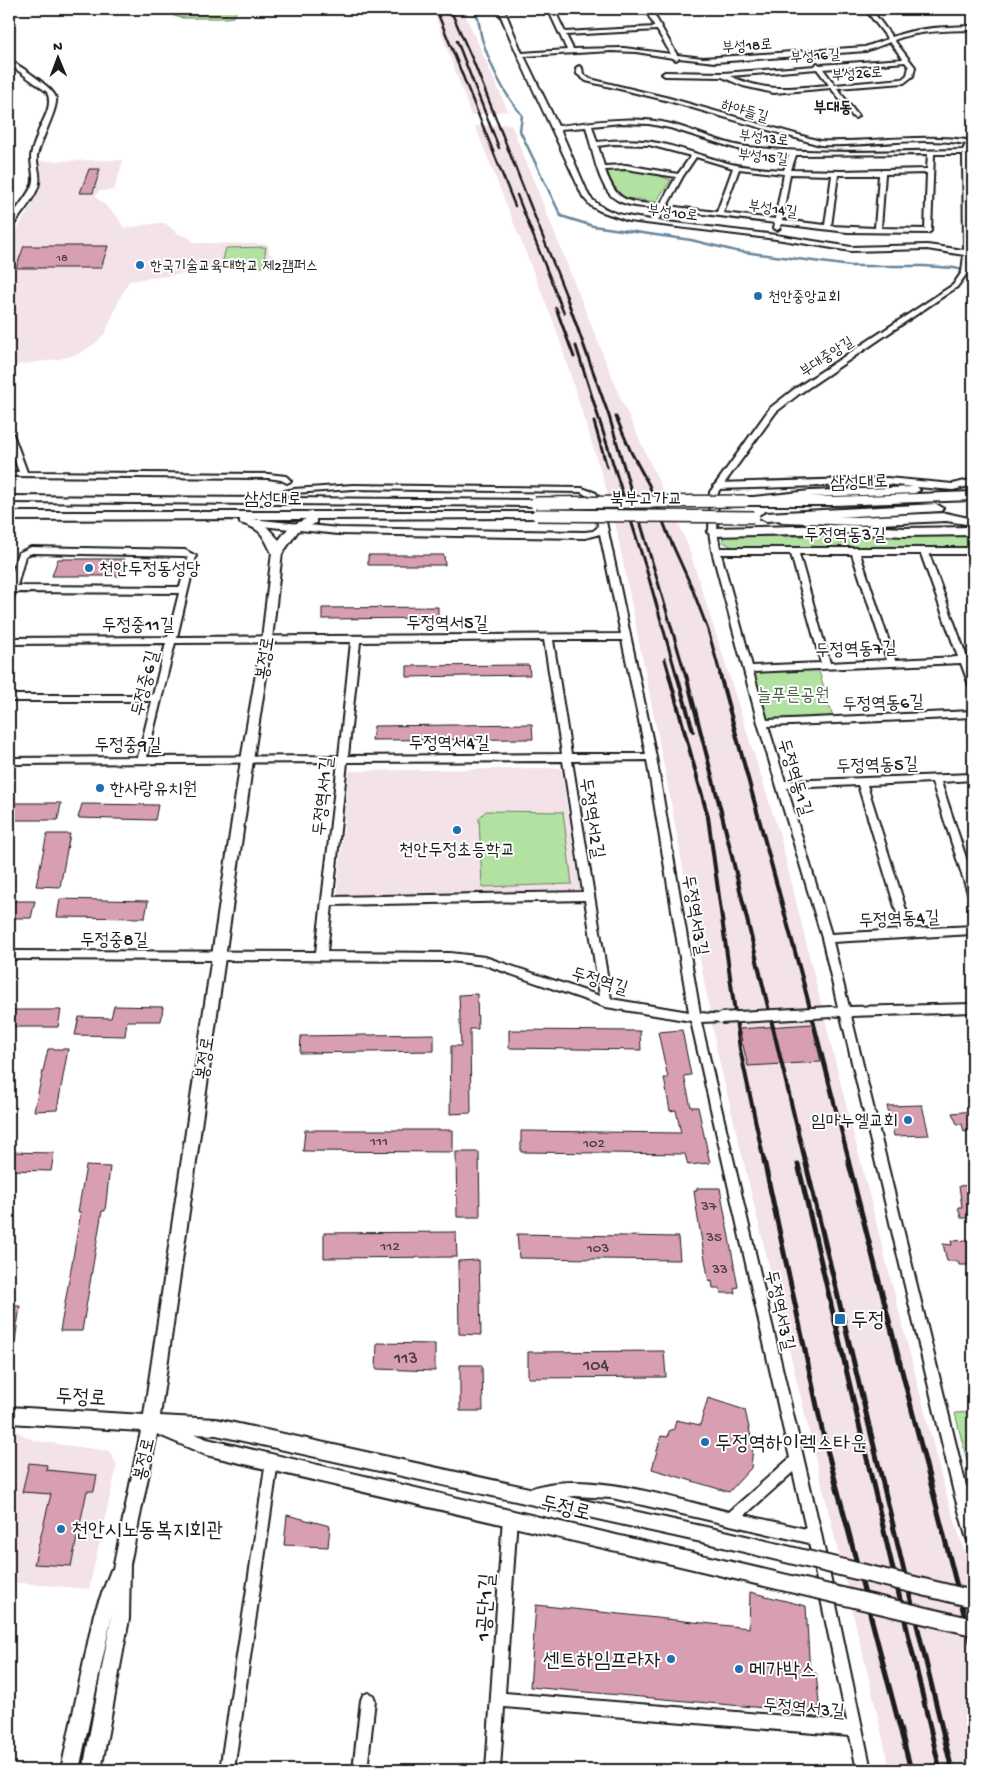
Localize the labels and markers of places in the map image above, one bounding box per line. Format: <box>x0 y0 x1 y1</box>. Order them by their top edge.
place label: 한국기술교육대학교 제2캠퍼스 <box>150 257 318 276</box>
marker: 한국기술교육대학교 제2캠퍼스 <box>134 259 146 271</box>
place label: 천안중앙교회 <box>768 289 840 307</box>
marker: 천안중앙교회 <box>752 290 764 302</box>
place label: 천안두정동성당 <box>99 560 201 581</box>
marker: 천안두정동성당 <box>83 562 95 574</box>
place label: 한사랑유치원 <box>110 780 197 801</box>
marker: 한사랑유치원 <box>94 782 106 794</box>
marker: 천안두정초등학교 <box>451 824 463 836</box>
place label: 천안두정초등학교 <box>399 841 515 862</box>
place label: 임마누엘교회 <box>811 1112 898 1133</box>
marker: 임마누엘교회 <box>902 1114 914 1126</box>
place label: 두정 <box>851 1310 885 1335</box>
marker: 두정 <box>833 1312 847 1326</box>
place label: 두정역하이렉스타운 <box>715 1433 867 1458</box>
marker: 두정역하이렉스타운 <box>699 1436 711 1448</box>
place label: 천안시노동복지회관 <box>71 1520 223 1545</box>
marker: 천안시노동복지회관 <box>55 1523 67 1535</box>
place label: 센트하임프라자 <box>543 1650 661 1675</box>
marker: 센트하임프라자 <box>665 1653 677 1665</box>
place label: 메가박스 <box>749 1660 817 1685</box>
marker: 메가박스 <box>733 1663 745 1675</box>

